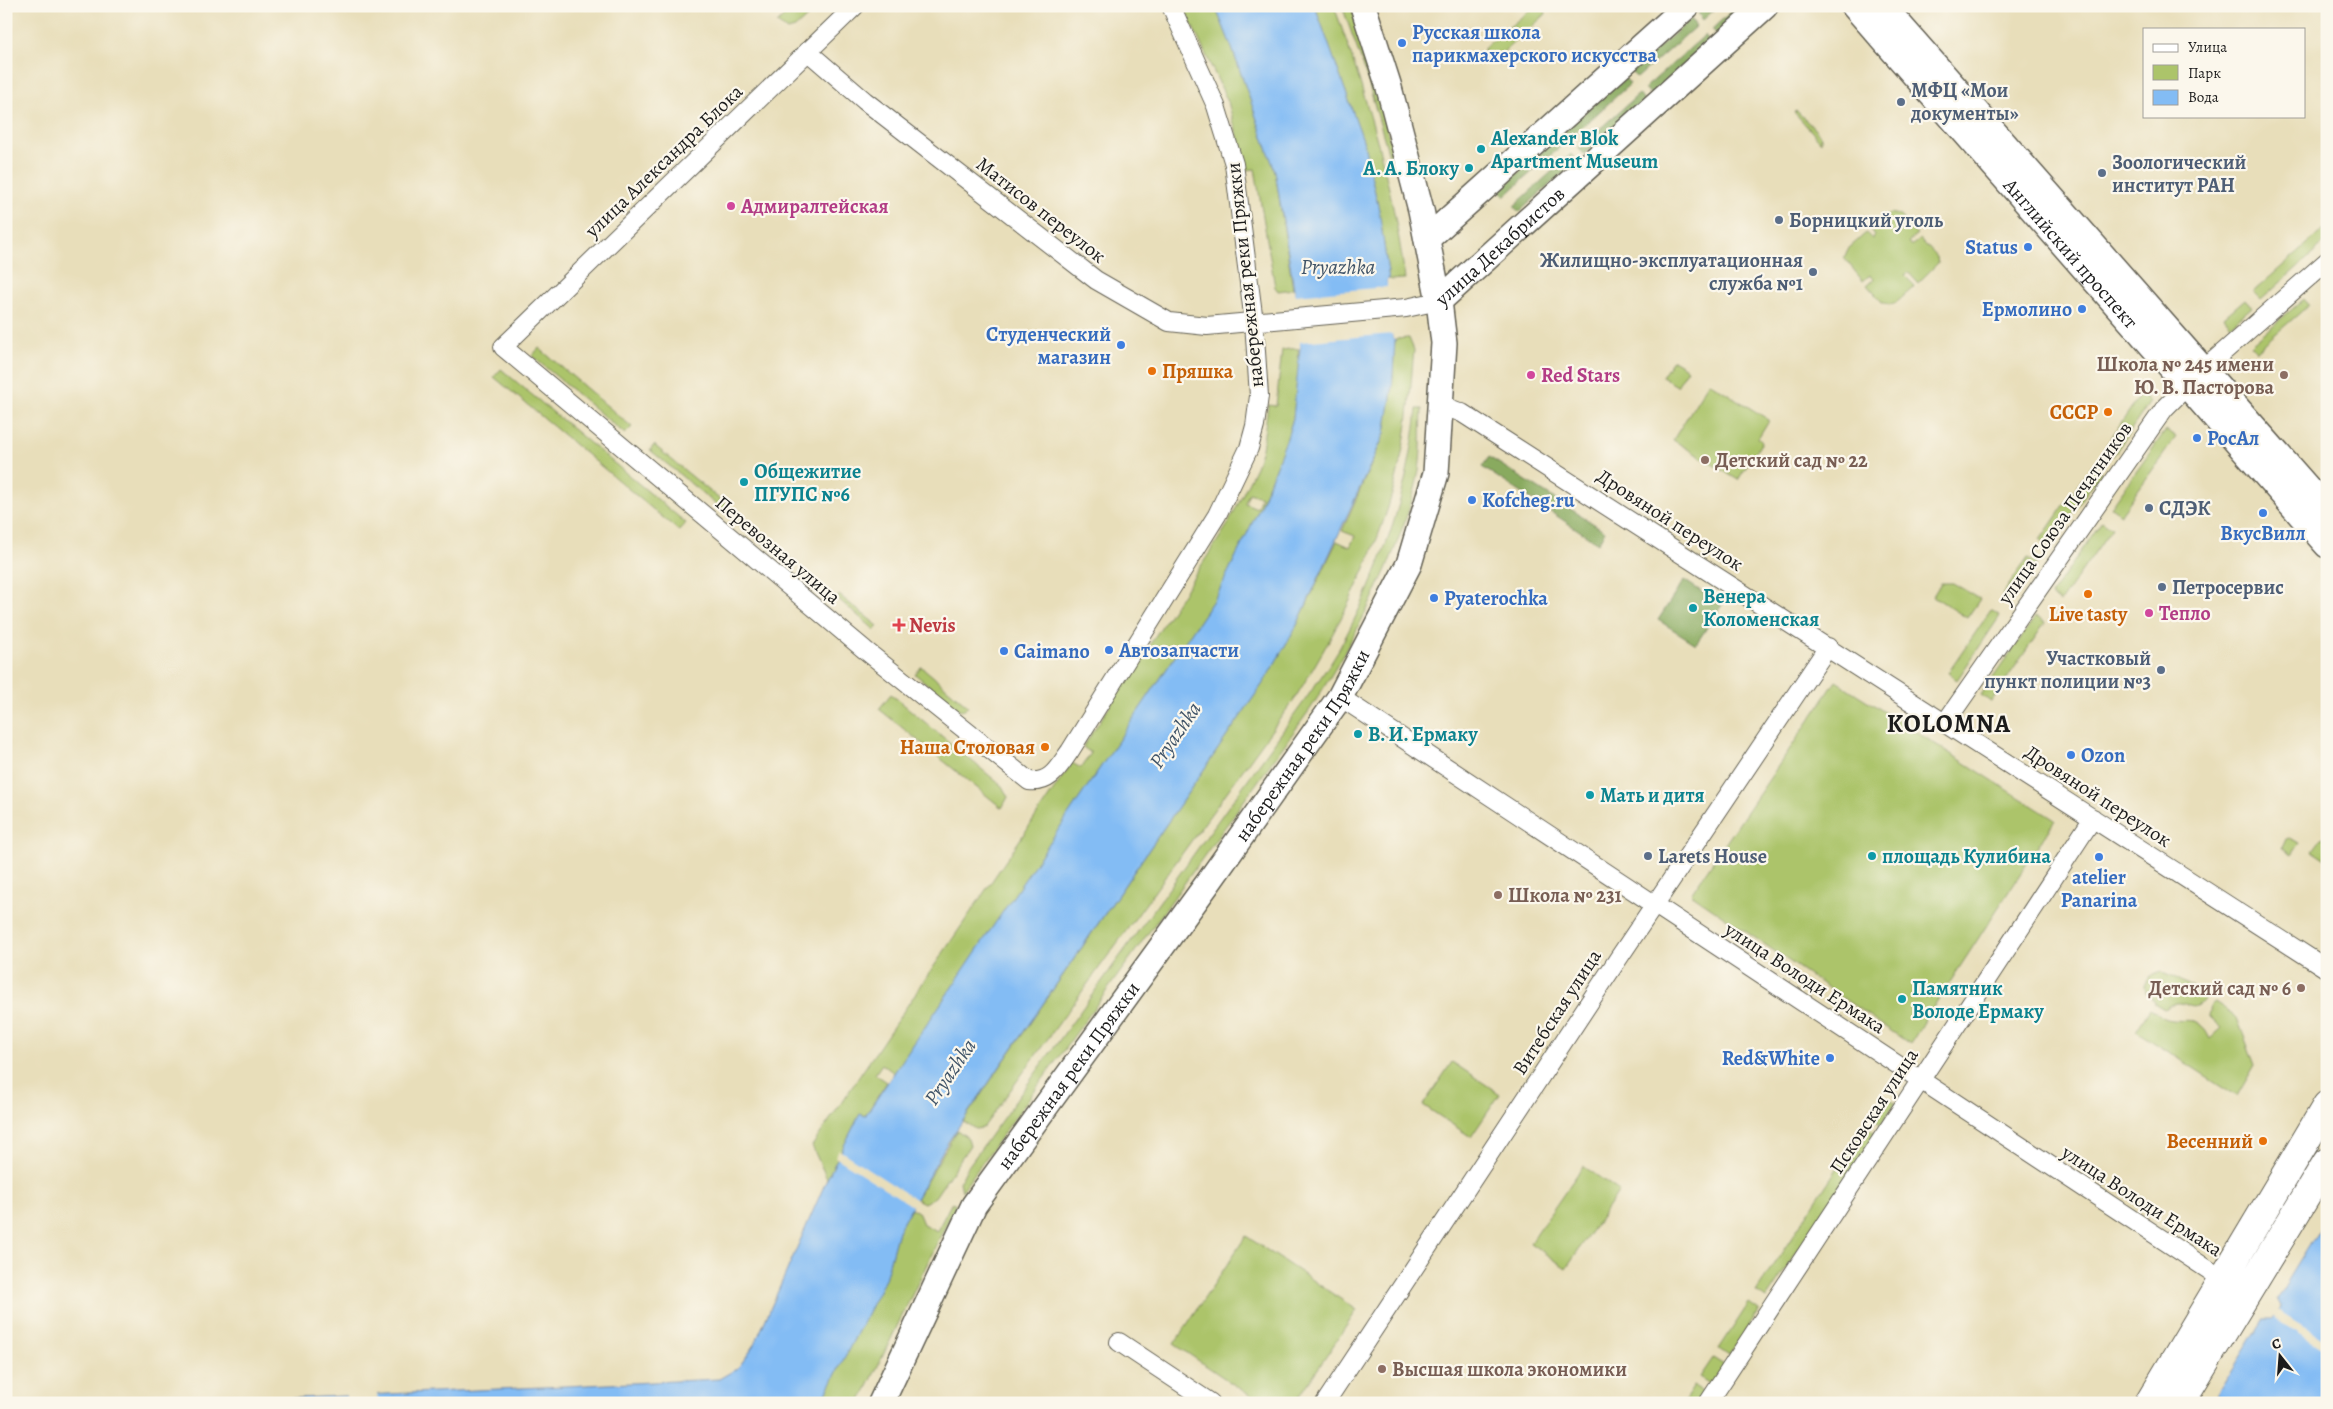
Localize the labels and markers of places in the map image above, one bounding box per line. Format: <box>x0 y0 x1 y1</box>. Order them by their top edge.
place label: Русская школа парикмахерского искусства <box>1412 19 1658 69</box>
marker: Русская школа парикмахерского искусства <box>1396 37 1408 49</box>
place label: МФЦ «Мои документы» <box>1910 77 2019 127</box>
marker: МФЦ «Мои документы» <box>1895 96 1907 108</box>
place label: Alexander Blok Apartment Museum <box>1490 125 1658 175</box>
marker: Alexander Blok Apartment Museum <box>1475 143 1487 155</box>
place label: Зоологический институт РАН <box>2112 149 2247 199</box>
place label: А. А. Блоку <box>1362 155 1459 182</box>
marker: А. А. Блоку <box>1463 162 1475 174</box>
marker: Зоологический институт РАН <box>2096 167 2108 179</box>
place label: Адмиралтейская <box>740 193 889 220</box>
marker: Адмиралтейская <box>725 200 737 212</box>
place label: Борницкий уголь <box>1789 207 1943 234</box>
marker: Борницкий уголь <box>1773 214 1785 226</box>
place label: Status <box>1965 234 2018 261</box>
marker: Status <box>2022 241 2034 253</box>
place label: Жилищно-эксплуатационная служба №1 <box>1540 247 1803 297</box>
marker: Жилищно-эксплуатационная служба №1 <box>1807 266 1819 278</box>
place label: Ермолино <box>1982 296 2072 323</box>
marker: Ермолино <box>2076 303 2088 315</box>
place label: Студенческий магазин <box>986 321 1111 371</box>
marker: Студенческий магазин <box>1115 339 1127 351</box>
place label: Школа № 245 имени Ю. В. Пасторова <box>2096 351 2274 401</box>
place label: Пряшка <box>1162 358 1234 385</box>
place label: Red Stars <box>1541 362 1620 389</box>
marker: Пряшка <box>1146 365 1158 377</box>
marker: Red Stars <box>1525 369 1537 381</box>
marker: Школа № 245 имени Ю. В. Пасторова <box>2278 369 2290 381</box>
place label: СССР <box>2050 399 2098 426</box>
marker: СССР <box>2102 406 2114 418</box>
place label: РосАл <box>2207 425 2259 452</box>
marker: РосАл <box>2191 432 2203 444</box>
place label: Детский сад № 22 <box>1715 447 1868 474</box>
marker: Детский сад № 22 <box>1699 454 1711 466</box>
place label: Общежитие ПГУПС №6 <box>754 458 861 508</box>
marker: Общежитие ПГУПС №6 <box>738 476 750 488</box>
place label: Kofcheg.ru <box>1482 487 1575 514</box>
marker: Kofcheg.ru <box>1466 494 1478 506</box>
place label: СДЭК <box>2159 495 2211 522</box>
marker: СДЭК <box>2143 502 2155 514</box>
marker: ВкусВилл <box>2257 507 2269 519</box>
place label: ВкусВилл <box>2220 520 2306 547</box>
place label: Петросервис <box>2172 574 2284 601</box>
marker: Петросервис <box>2156 581 2168 593</box>
place label: Венера Коломенская <box>1703 583 1819 633</box>
place label: Pyaterochka <box>1444 585 1548 612</box>
marker: Live tasty <box>2082 588 2094 600</box>
marker: Pyaterochka <box>1428 592 1440 604</box>
place label: Тепло <box>2159 600 2211 627</box>
place label: Live tasty <box>2049 601 2128 628</box>
marker: Венера Коломенская <box>1687 602 1699 614</box>
marker: Тепло <box>2143 607 2155 619</box>
place label: Nevis <box>909 612 956 639</box>
marker: Nevis <box>893 619 905 631</box>
place label: Автозапчасти <box>1118 637 1239 664</box>
place label: Caimano <box>1014 638 1090 665</box>
marker: Автозапчасти <box>1103 644 1115 656</box>
marker: Caimano <box>998 645 1010 657</box>
place label: Участковый пункт полиции №3 <box>1984 645 2151 695</box>
marker: Участковый пункт полиции №3 <box>2155 664 2167 676</box>
place label: В. И. Ермаку <box>1368 721 1478 748</box>
marker: В. И. Ермаку <box>1352 728 1364 740</box>
place label: Наша Столовая <box>900 734 1035 761</box>
marker: Наша Столовая <box>1039 741 1051 753</box>
place label: Ozon <box>2081 742 2125 769</box>
marker: Ozon <box>2065 749 2077 761</box>
place label: Мать и дитя <box>1600 782 1705 809</box>
marker: Мать и дитя <box>1584 789 1596 801</box>
place label: Larets House <box>1658 843 1767 870</box>
place label: площадь Кулибина <box>1882 843 2052 870</box>
marker: Larets House <box>1642 850 1654 862</box>
marker: площадь Кулибина <box>1866 850 1878 862</box>
marker: atelier Panarina <box>2093 851 2105 863</box>
place label: atelier Panarina <box>2061 864 2138 914</box>
place label: Школа № 231 <box>1508 882 1622 909</box>
marker: Школа № 231 <box>1492 889 1504 901</box>
place label: Памятник Володе Ермаку <box>1912 975 2044 1025</box>
place label: Детский сад № 6 <box>2148 975 2291 1002</box>
marker: Детский сад № 6 <box>2295 982 2307 994</box>
marker: Памятник Володе Ермаку <box>1896 993 1908 1005</box>
place label: Red&White <box>1722 1045 1820 1072</box>
marker: Red&White <box>1824 1052 1836 1064</box>
place label: Весенний <box>2166 1128 2253 1155</box>
marker: Весенний <box>2257 1135 2269 1147</box>
place label: Высшая школа экономики <box>1392 1356 1627 1383</box>
marker: Высшая школа экономики <box>1376 1363 1388 1375</box>

